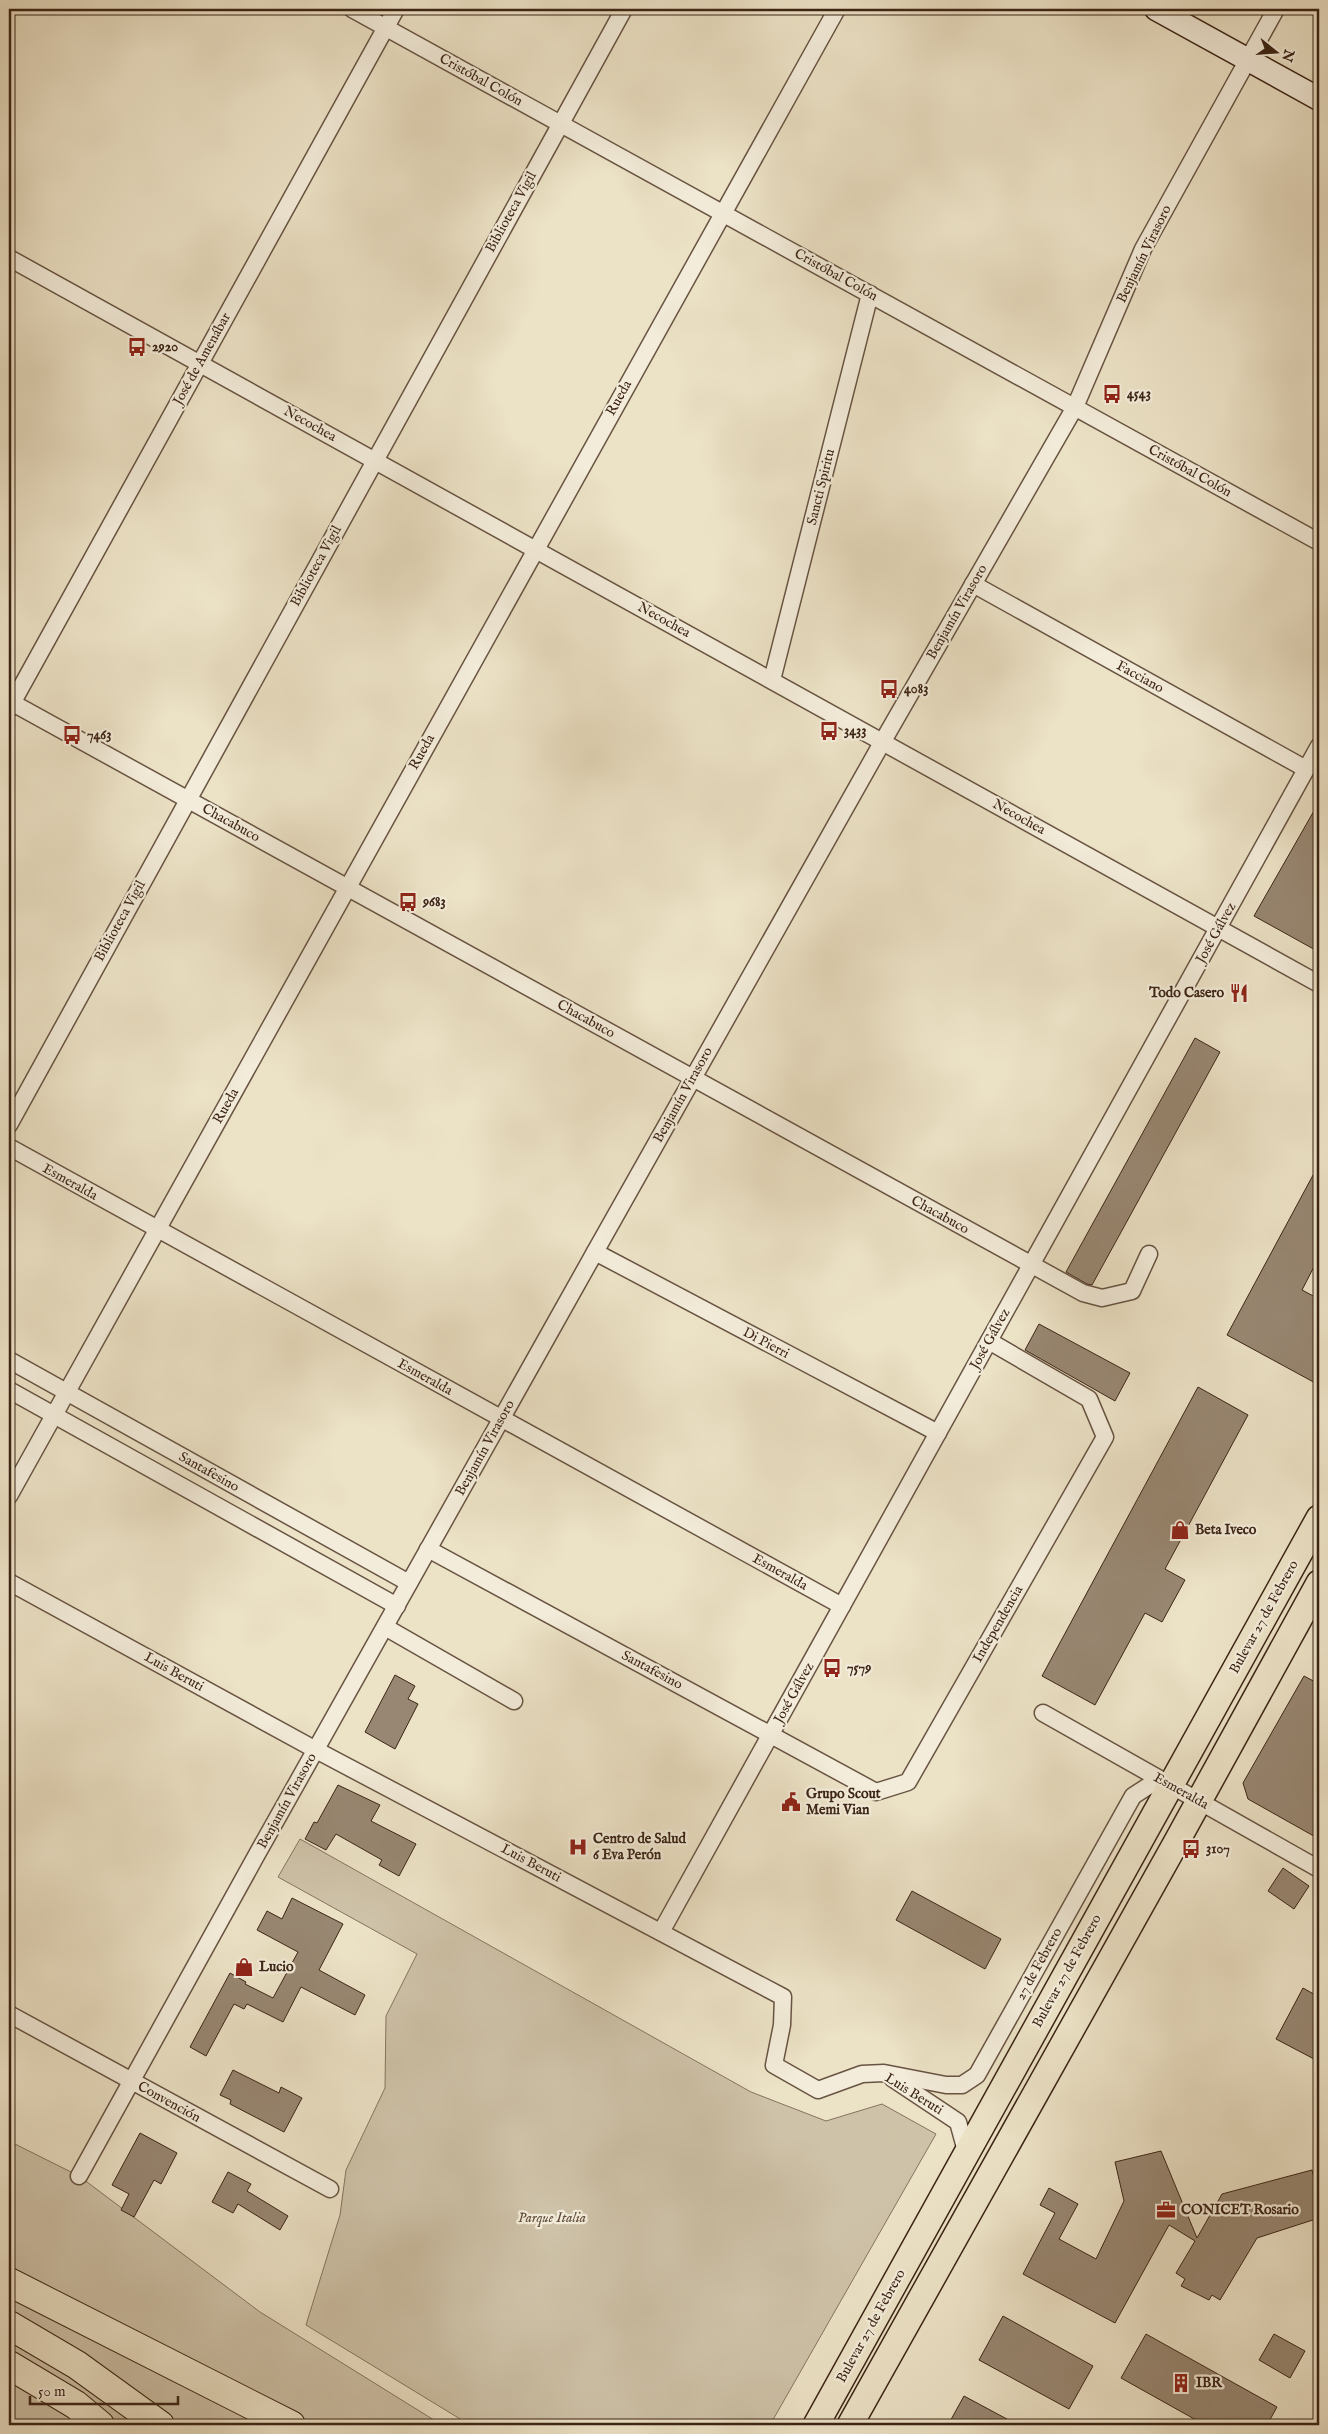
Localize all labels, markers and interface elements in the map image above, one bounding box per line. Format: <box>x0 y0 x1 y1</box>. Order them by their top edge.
north arrow <box>1250 28 1300 78</box>
text: N <box>1277 46 1298 64</box>
street label: Cristóbal Colón <box>436 50 526 111</box>
street label: Biblioteca Vigil <box>481 168 541 256</box>
street label: Benjamín Virasoro <box>1113 202 1176 306</box>
street label: Cristóbal Colón <box>791 245 881 306</box>
street label: José de Amenábar <box>168 310 235 410</box>
bus stop icon: 2920 <box>126 336 148 358</box>
place label: 2920 <box>152 338 178 356</box>
street label: Rueda <box>602 376 636 419</box>
bus stop icon: 4543 <box>1101 383 1123 405</box>
place label: 4543 <box>1127 385 1151 403</box>
street label: Necochea <box>280 402 340 446</box>
street label: Cristóbal Colón <box>1145 441 1235 502</box>
street label: Sancti Spiritu <box>803 447 839 527</box>
street label: Biblioteca Vigil <box>286 522 346 610</box>
street label: Benjamín Virasoro <box>923 561 992 663</box>
street label: Necochea <box>634 598 694 642</box>
street label: Facciano <box>1113 657 1167 698</box>
bus stop icon: 4083 <box>878 678 900 700</box>
place label: 4083 <box>904 680 928 698</box>
bus stop icon: 3433 <box>818 720 840 742</box>
place label: 3433 <box>844 722 867 740</box>
bus stop icon: 7463 <box>61 724 83 746</box>
place label: 7463 <box>87 726 112 744</box>
street label: Rueda <box>405 730 439 773</box>
street label: Necochea <box>989 795 1049 839</box>
street label: Chacabuco <box>199 800 264 847</box>
street label: Biblioteca Vigil <box>90 877 150 965</box>
bus stop icon: 9683 <box>397 891 419 913</box>
place label: 9683 <box>422 893 446 911</box>
street label: José Gálvez <box>1191 899 1240 968</box>
restaurant icon: Todo Casero <box>1228 982 1250 1004</box>
place label: Todo Casero <box>1148 984 1224 1002</box>
street label: Chacabuco <box>554 996 619 1043</box>
street label: Benjamín Virasoro <box>649 1044 717 1146</box>
street label: Rueda <box>209 1084 243 1127</box>
street label: Esmeralda <box>39 1160 102 1205</box>
street label: Chacabuco <box>908 1192 973 1239</box>
street label: José Gálvez <box>965 1305 1014 1374</box>
street label: Di Pierri <box>740 1323 793 1363</box>
street label: Esmeralda <box>394 1355 457 1400</box>
street label: Benjamín Virasoro <box>451 1397 519 1499</box>
street label: Santafesino <box>175 1448 243 1496</box>
shop icon: Beta Iveco <box>1169 1519 1191 1541</box>
place label: Beta Iveco <box>1195 1521 1257 1539</box>
street label: Esmeralda <box>749 1550 812 1595</box>
street label: Bulevar 27 de Febrero <box>1225 1557 1303 1677</box>
street label: Independencia <box>969 1581 1028 1666</box>
street label: Santafesino <box>618 1646 686 1694</box>
street label: Luis Beruti <box>141 1648 207 1696</box>
bus stop icon: 7579 <box>821 1657 843 1679</box>
street label: José Gálvez <box>769 1659 818 1728</box>
place label: 7579 <box>847 1659 871 1677</box>
street label: Benjamín Virasoro <box>253 1750 321 1852</box>
street label: Esmeralda <box>1150 1769 1213 1814</box>
place label: Grupo Scout Memi Vian <box>806 1785 881 1819</box>
public building icon: Grupo Scout Memi Vian <box>780 1791 802 1813</box>
place label: Centro de Salud 6 Eva Perón <box>593 1830 687 1864</box>
hospital icon: Centro de Salud 6 Eva Perón <box>567 1836 589 1858</box>
bus stop icon: 3107 <box>1180 1838 1202 1860</box>
street label: Luis Beruti <box>498 1840 564 1886</box>
place label: 3107 <box>1206 1840 1230 1858</box>
street label: Bulevar 27 de Febrero <box>1028 1911 1106 2031</box>
street label: 27 de Febrero <box>1012 1924 1066 2003</box>
shop icon: Lucio <box>233 1956 255 1978</box>
place label: Lucio <box>259 1958 294 1976</box>
street label: Luis Beruti <box>881 2069 947 2119</box>
street label: Convención <box>134 2077 204 2127</box>
office icon: CONICET Rosario <box>1155 2199 1177 2221</box>
place label: CONICET Rosario <box>1181 2201 1299 2219</box>
park label: Parque Italia <box>518 2209 586 2227</box>
street label: Bulevar 27 de Febrero <box>832 2266 910 2386</box>
building icon: IBR <box>1170 2372 1192 2394</box>
scale bar <box>30 2374 178 2406</box>
place label: IBR <box>1196 2374 1223 2392</box>
text: 50 m <box>38 2382 66 2401</box>

